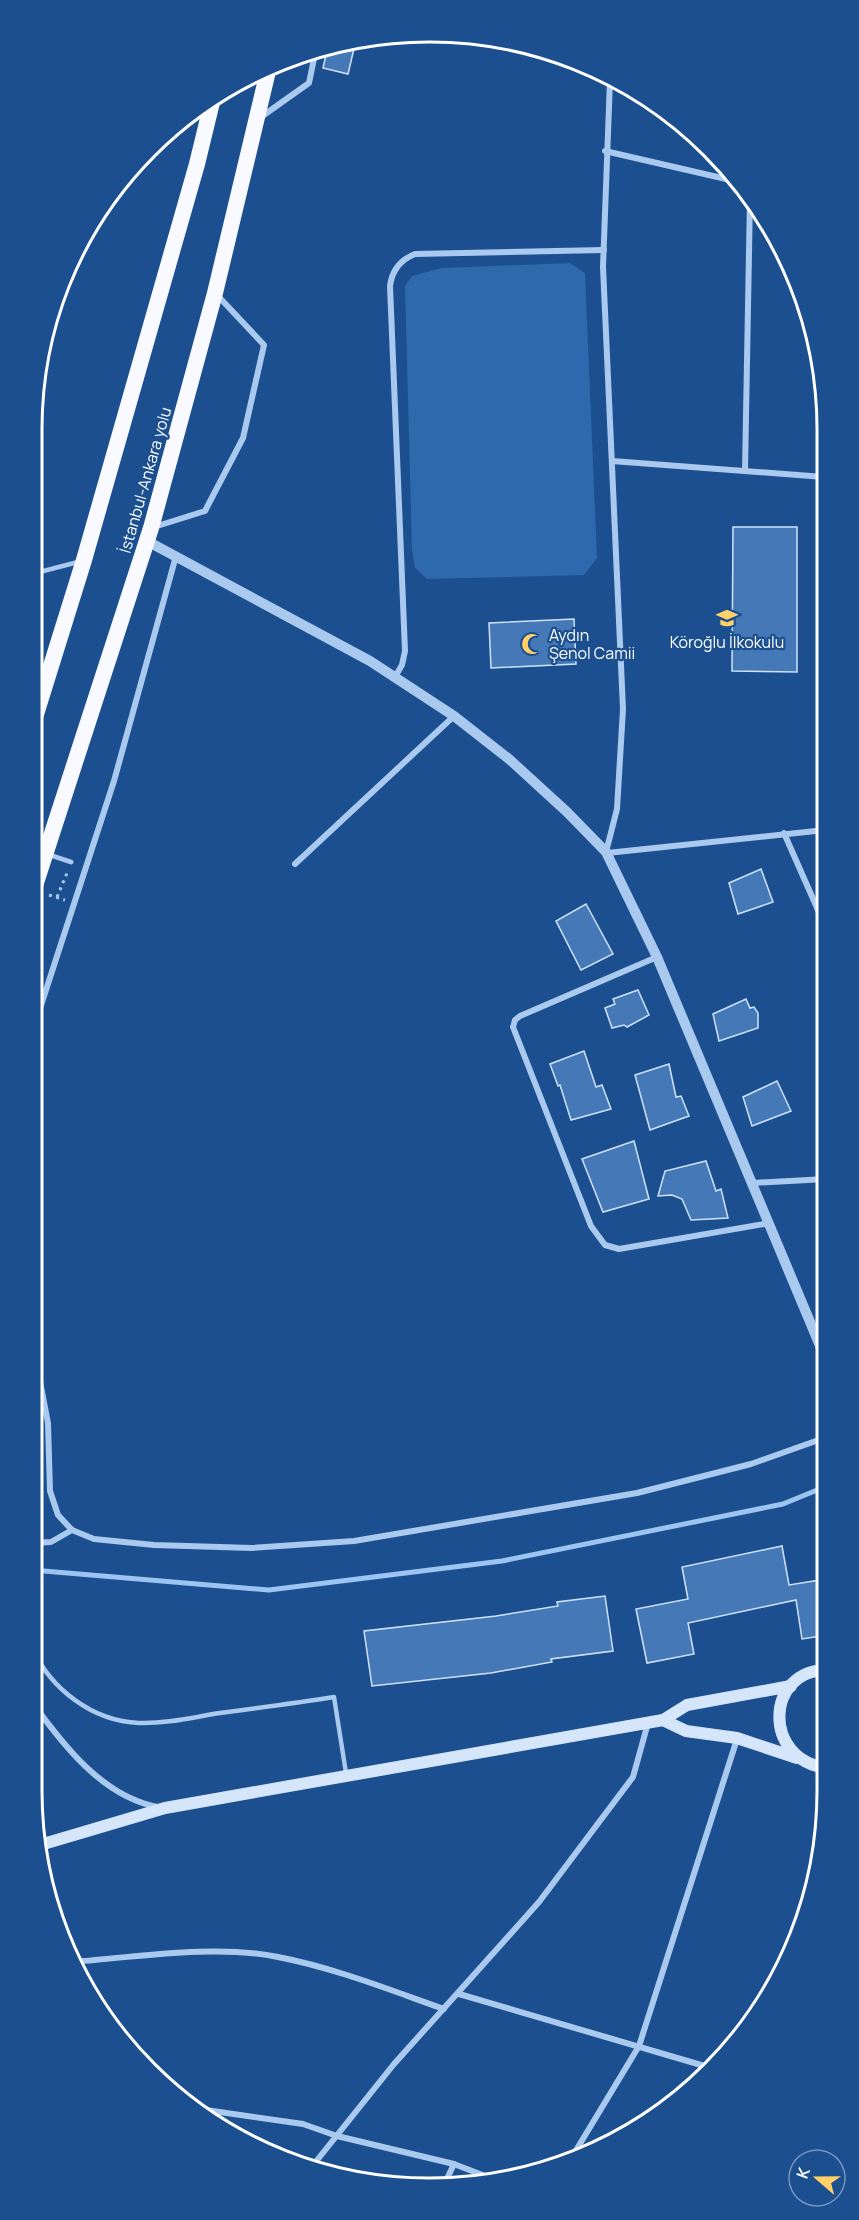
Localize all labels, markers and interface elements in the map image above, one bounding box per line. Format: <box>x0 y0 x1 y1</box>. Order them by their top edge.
street label: İstanbul-Ankara yolu <box>114 404 176 556</box>
school or university icon: Köroğlu İlkokulu <box>715 606 739 630</box>
place label: Aydın Şenol Camii <box>549 624 635 664</box>
place label: Köroğlu İlkokulu <box>670 631 784 653</box>
mosque icon: Aydın Şenol Camii <box>520 632 544 656</box>
north arrow <box>787 2148 847 2208</box>
text: K <box>791 2164 815 2181</box>

